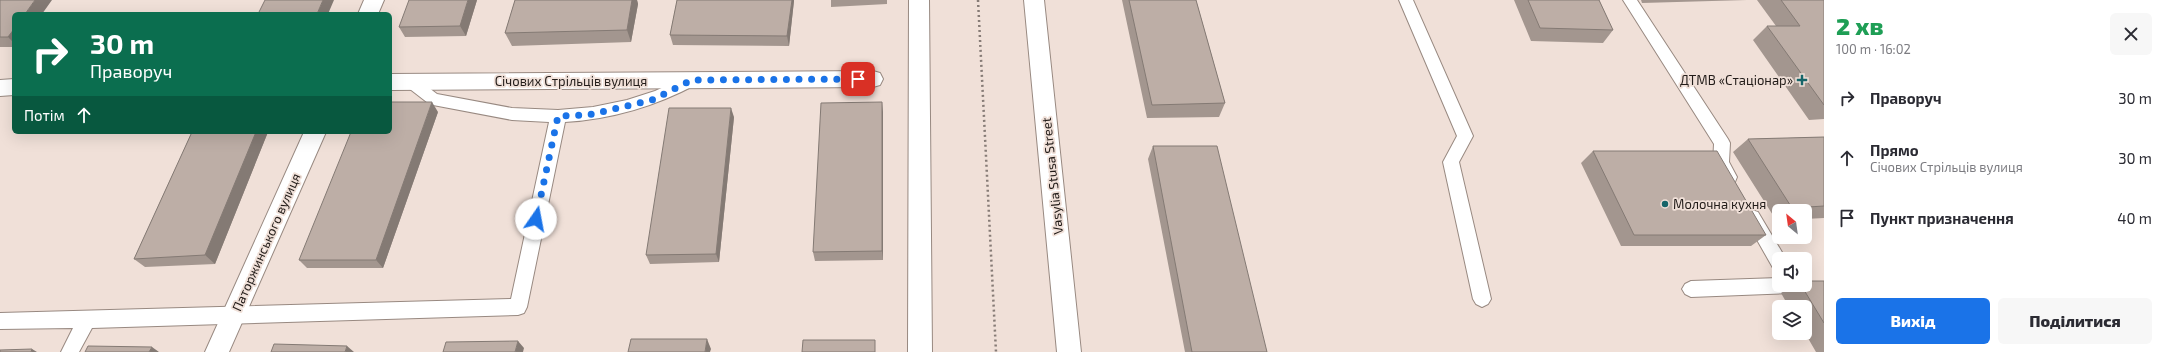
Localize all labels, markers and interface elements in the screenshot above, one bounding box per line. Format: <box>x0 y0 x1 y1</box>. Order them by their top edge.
text: 2 хв <box>1836 11 1883 40</box>
button: close <box>2110 13 2152 55</box>
text: 30 m <box>90 26 154 60</box>
icon: right <box>24 28 76 80</box>
text: 100 m · 16:02 <box>1836 41 1911 57</box>
text: Праворуч <box>90 60 172 82</box>
pin <box>841 62 875 96</box>
icon: arrive <box>847 68 869 90</box>
place label: ДТМВ «Стаціонар» <box>1680 72 1793 88</box>
street label: Січових Стрільців вулиця <box>495 73 647 89</box>
marker: ДТМВ «Стаціонар» <box>1796 74 1808 86</box>
icon: right <box>1836 87 1858 109</box>
text: Праворуч <box>1870 89 1941 107</box>
text: 30 m <box>2118 89 2152 107</box>
icon: ahead <box>73 104 95 126</box>
text: Потім <box>24 106 65 124</box>
street label: Vasylia Stusa Street <box>1038 117 1066 235</box>
text: Прямо <box>1870 141 1919 159</box>
icon: ahead <box>1836 147 1858 169</box>
text: 30 m <box>2118 149 2152 167</box>
text: Січових Стрільців вулиця <box>1870 159 2023 175</box>
street label: Паторжинського вулиця <box>228 170 304 314</box>
place label: Молочна кухня <box>1673 196 1766 212</box>
position arrow <box>515 198 557 240</box>
marker: Молочна кухня <box>1660 199 1670 209</box>
north arrow <box>1772 204 1812 244</box>
map controls <box>1772 204 1812 340</box>
icon: arrive <box>1836 207 1858 229</box>
text: Пункт призначення <box>1870 209 2014 227</box>
text: 40 m <box>2117 209 2152 227</box>
button: sound <box>1772 252 1812 292</box>
button: Вихід <box>1836 298 1990 344</box>
button: Поділитися <box>1998 298 2152 344</box>
button: layers <box>1772 300 1812 340</box>

